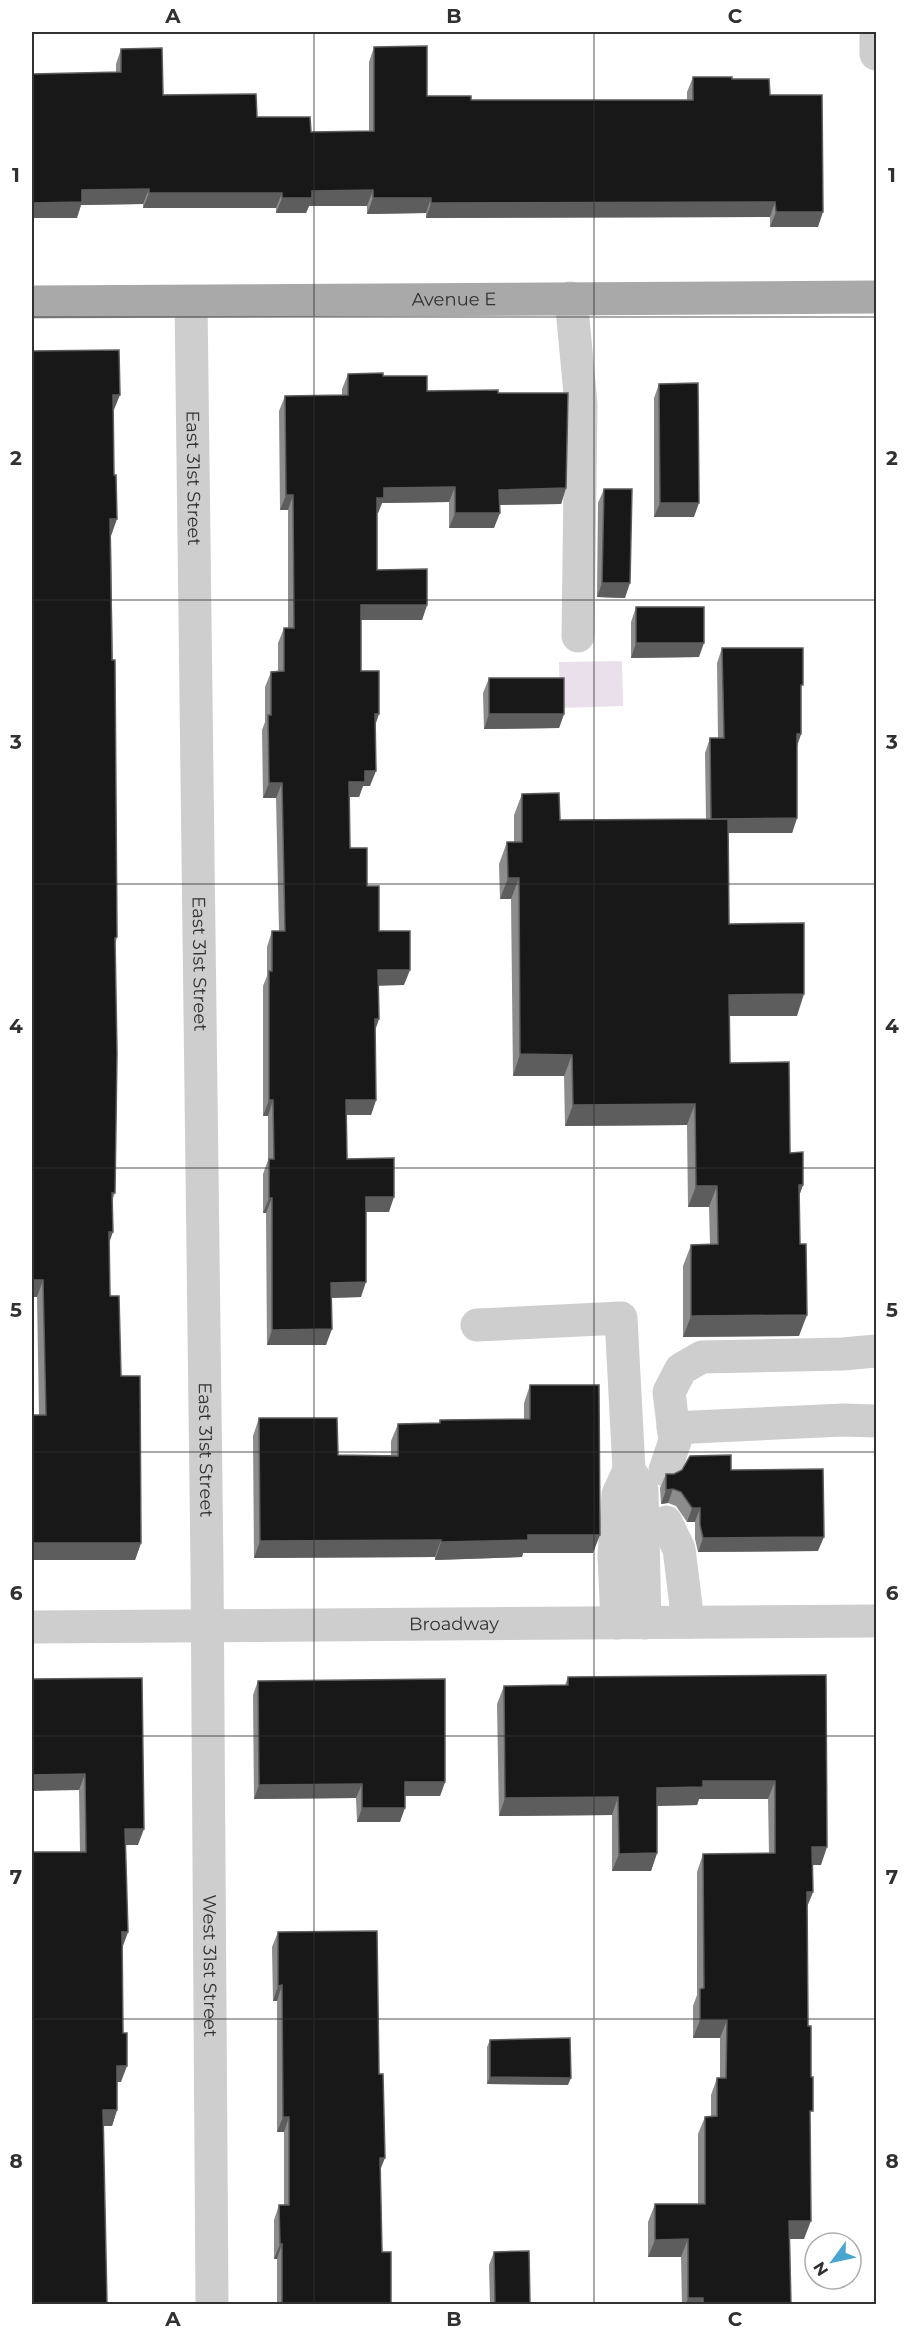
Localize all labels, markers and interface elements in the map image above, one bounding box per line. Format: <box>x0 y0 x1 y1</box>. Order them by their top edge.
text: A <box>164 4 181 28</box>
text: B <box>446 4 462 28</box>
text: C <box>728 4 743 28</box>
text: 1 <box>12 163 20 187</box>
text: 1 <box>888 163 896 187</box>
street label: Avenue E <box>412 288 496 311</box>
street label: East 31st Street <box>181 410 205 546</box>
text: 2 <box>10 446 22 470</box>
text: 2 <box>886 446 898 470</box>
text: 3 <box>9 730 22 754</box>
text: 3 <box>885 730 898 754</box>
street label: East 31st Street <box>188 896 211 1032</box>
text: 4 <box>9 1014 23 1038</box>
text: 4 <box>885 1014 899 1038</box>
text: 5 <box>10 1298 22 1322</box>
text: 5 <box>886 1298 898 1322</box>
street label: East 31st Street <box>194 1382 217 1518</box>
text: 6 <box>10 1581 23 1605</box>
text: 6 <box>886 1581 899 1605</box>
street label: Broadway <box>409 1613 499 1635</box>
text: 7 <box>10 1865 22 1889</box>
text: 7 <box>886 1865 898 1889</box>
street label: West 31st Street <box>198 1894 221 2037</box>
text: 8 <box>9 2149 23 2173</box>
text: 8 <box>885 2149 899 2173</box>
north arrow <box>803 2231 863 2291</box>
text: N <box>809 2258 832 2279</box>
text: A <box>164 2307 181 2331</box>
text: B <box>446 2307 462 2331</box>
text: C <box>728 2307 743 2331</box>

